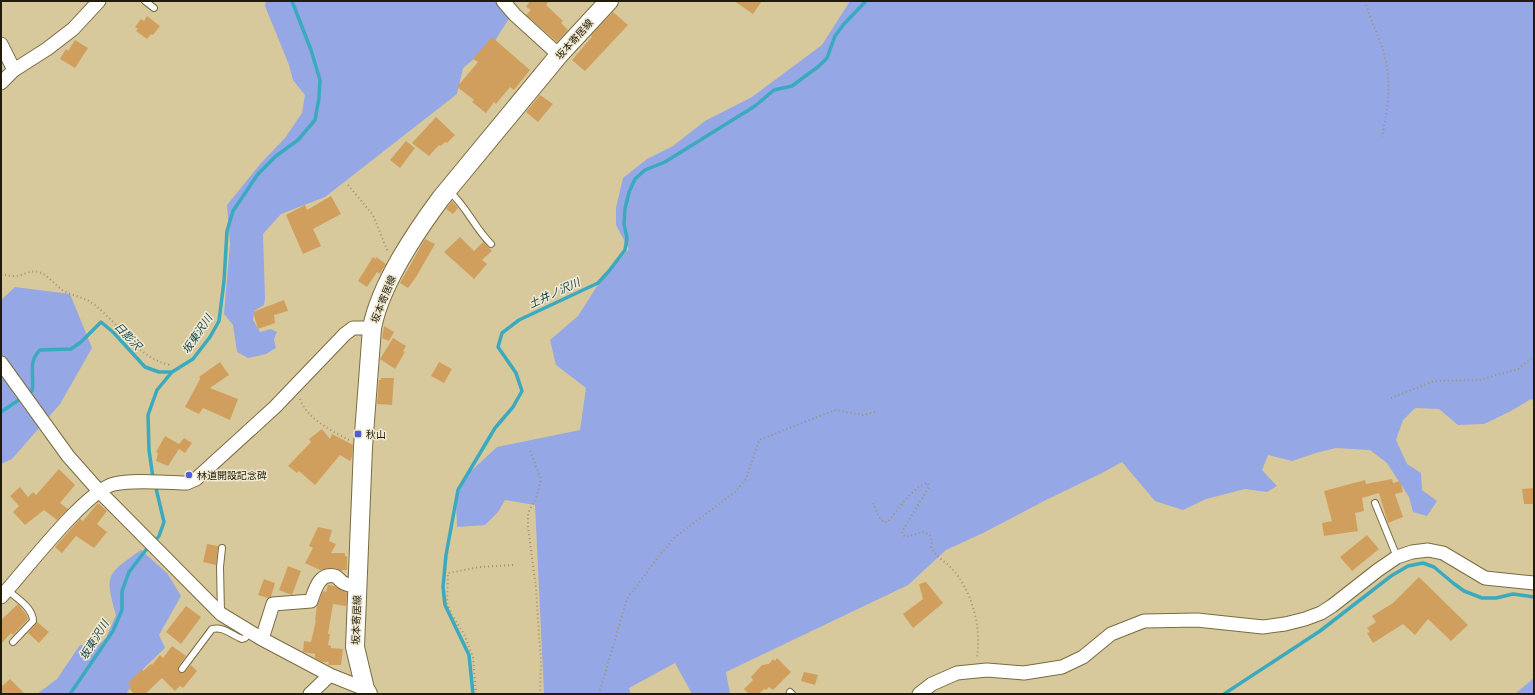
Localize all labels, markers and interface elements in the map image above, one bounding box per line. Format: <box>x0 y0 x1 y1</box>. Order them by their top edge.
street label: 坂本寄居線 <box>553 16 596 62</box>
street label: 坂本寄居線 <box>368 274 399 325</box>
water label: 土井ノ沢川 <box>526 275 583 311</box>
water label: 坂東沢川 <box>179 311 216 356</box>
water label: 日影沢 <box>112 319 146 354</box>
place label: 秋山 <box>366 428 386 441</box>
marker: 秋山 <box>353 429 363 439</box>
place label: 林道開設記念碑 <box>197 469 267 482</box>
marker: 林道開設記念碑 <box>184 470 194 480</box>
street label: 坂本寄居線 <box>349 595 364 645</box>
water label: 坂東沢川 <box>76 617 112 662</box>

